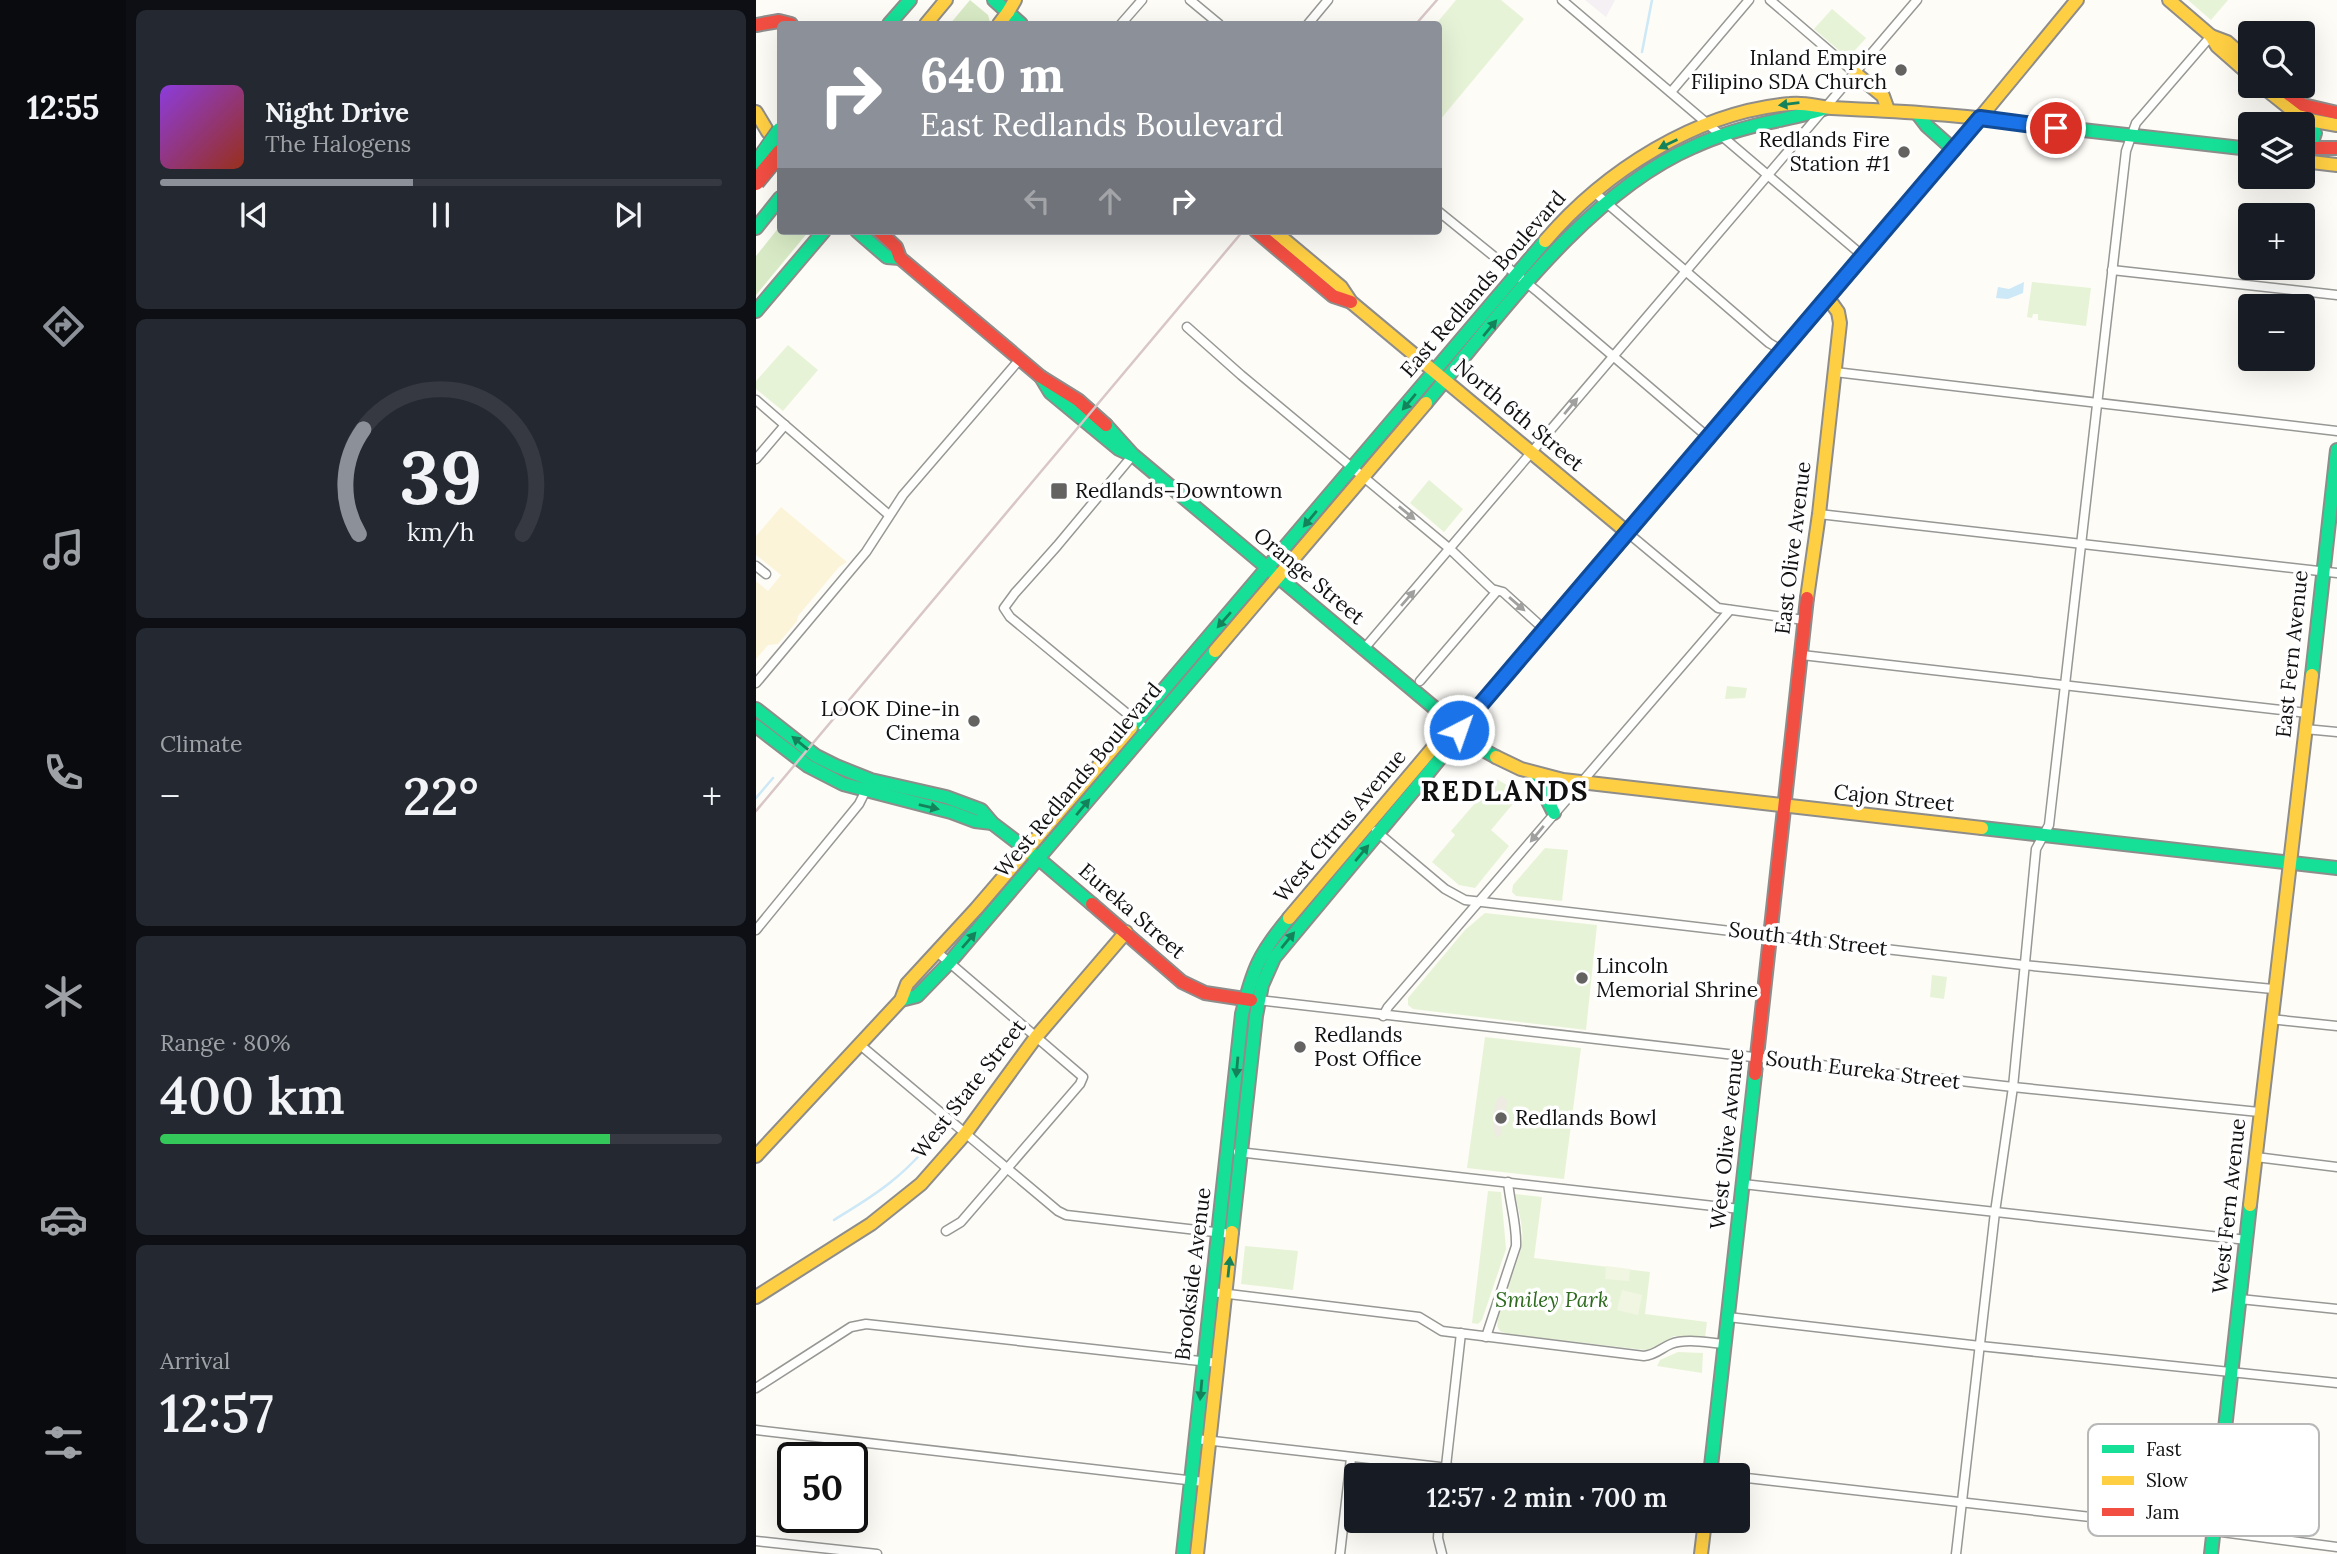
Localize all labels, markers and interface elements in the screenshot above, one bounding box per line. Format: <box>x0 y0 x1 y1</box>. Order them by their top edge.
map controls <box>2238 21 2315 371</box>
button: search <box>2238 21 2315 98</box>
text: 640 m <box>920 43 1064 105</box>
place label: Inland Empire Filipino SDA Church <box>1691 44 1887 95</box>
icon: right <box>805 49 896 140</box>
marker: Inland Empire Filipino SDA Church <box>1893 62 1909 78</box>
text: 12:55 <box>27 87 99 128</box>
text: Night Drive <box>265 96 409 129</box>
pin <box>2026 98 2086 158</box>
one-way arrow <box>1778 99 1800 110</box>
text: East Redlands Boulevard <box>920 104 1284 145</box>
icon: arrive <box>2037 109 2075 147</box>
button: layers <box>2238 112 2315 189</box>
place label: Redlands Fire Station #1 <box>1758 126 1890 177</box>
text: The Halogens <box>265 129 411 158</box>
one-way arrow <box>1658 138 1678 149</box>
marker: Redlands Fire Station #1 <box>1896 144 1912 160</box>
icon: left <box>1018 182 1056 220</box>
icon: ahead <box>1091 182 1129 220</box>
icon: right <box>1164 182 1202 220</box>
street label: East Redlands Boulevard <box>1394 185 1571 383</box>
icon: previous <box>235 196 273 234</box>
icon: pause <box>422 196 460 234</box>
icon: next <box>609 196 647 234</box>
button: + <box>2238 203 2315 280</box>
button: − <box>2238 294 2315 371</box>
icon: directions <box>39 302 88 351</box>
one-way arrow <box>1482 319 1498 337</box>
street label: North 6th Street <box>1449 352 1591 477</box>
one-way arrow <box>1402 393 1417 410</box>
one-way arrow <box>1563 398 1578 415</box>
text: 39 <box>400 432 482 525</box>
street label: East Olive Avenue <box>1768 460 1817 636</box>
place label: Redlands–Downtown <box>1075 477 1283 504</box>
marker: Redlands–Downtown <box>1049 481 1069 501</box>
one-way arrow <box>1398 505 1415 520</box>
one-way arrow <box>1303 509 1318 527</box>
text: km/h <box>407 516 475 548</box>
street label: Orange Street <box>1248 521 1371 631</box>
icon: music <box>39 525 88 574</box>
street label: East Fern Avenue <box>2269 569 2314 739</box>
one-way arrow <box>1400 590 1415 607</box>
one-way arrow <box>1508 596 1525 612</box>
one-way arrow <box>1216 611 1231 629</box>
street label: West Redlands Boulevard <box>988 677 1167 883</box>
position arrow <box>1422 693 1496 767</box>
place label: LOOK Dine-in Cinema <box>821 695 960 746</box>
marker: LOOK Dine-in Cinema <box>966 713 982 729</box>
text: Climate <box>160 729 242 758</box>
one-way arrow <box>792 736 809 751</box>
street label: West Citrus Avenue <box>1268 743 1412 908</box>
icon: phone <box>39 748 88 797</box>
text: 22° <box>403 763 479 829</box>
text: − <box>160 772 180 820</box>
text: + <box>702 772 722 820</box>
district label: REDLANDS <box>1420 773 1590 809</box>
street label: Cajon Street <box>1832 778 1957 817</box>
one-way arrow <box>1075 798 1091 816</box>
one-way arrow <box>918 801 940 812</box>
one-way arrow <box>1530 826 1545 843</box>
one-way arrow <box>1354 844 1369 862</box>
street label: Eureka Street <box>1073 857 1192 965</box>
street label: South 4th Street <box>1727 915 1890 962</box>
one-way arrow <box>961 931 977 949</box>
one-way arrow <box>1280 931 1295 948</box>
place label: Lincoln Memorial Shrine <box>1596 952 1758 1003</box>
marker: Lincoln Memorial Shrine <box>1574 970 1590 986</box>
icon: climate <box>39 972 88 1021</box>
street label: West State Street <box>906 1013 1032 1164</box>
place label: Redlands Post Office <box>1314 1021 1422 1072</box>
text: Range · 80% <box>160 1028 290 1057</box>
marker: Redlands Post Office <box>1292 1039 1308 1055</box>
street label: South Eureka Street <box>1764 1044 1963 1095</box>
street label: West Olive Avenue <box>1704 1047 1749 1231</box>
one-way arrow <box>1231 1056 1242 1078</box>
text: 400 km <box>160 1062 345 1128</box>
place label: Redlands Bowl <box>1515 1104 1657 1131</box>
marker: Redlands Bowl <box>1493 1110 1509 1126</box>
street label: West Fern Avenue <box>2206 1117 2251 1295</box>
street label: Brookside Avenue <box>1168 1186 1217 1362</box>
icon: car <box>39 1195 88 1244</box>
one-way arrow <box>1223 1256 1234 1278</box>
park label: Smiley Park <box>1495 1286 1609 1313</box>
text: Arrival <box>160 1346 230 1375</box>
one-way arrow <box>1195 1379 1206 1401</box>
text: 12:57 <box>160 1380 274 1446</box>
icon: filters <box>39 1418 88 1467</box>
legend <box>2088 1424 2319 1536</box>
text: Fast <box>2146 1437 2182 1461</box>
speed limit sign: 50 <box>777 1442 868 1533</box>
text: Slow <box>2146 1468 2189 1492</box>
text: 12:57 · 2 min · 700 m <box>1427 1481 1667 1514</box>
text: Jam <box>2145 1500 2180 1524</box>

